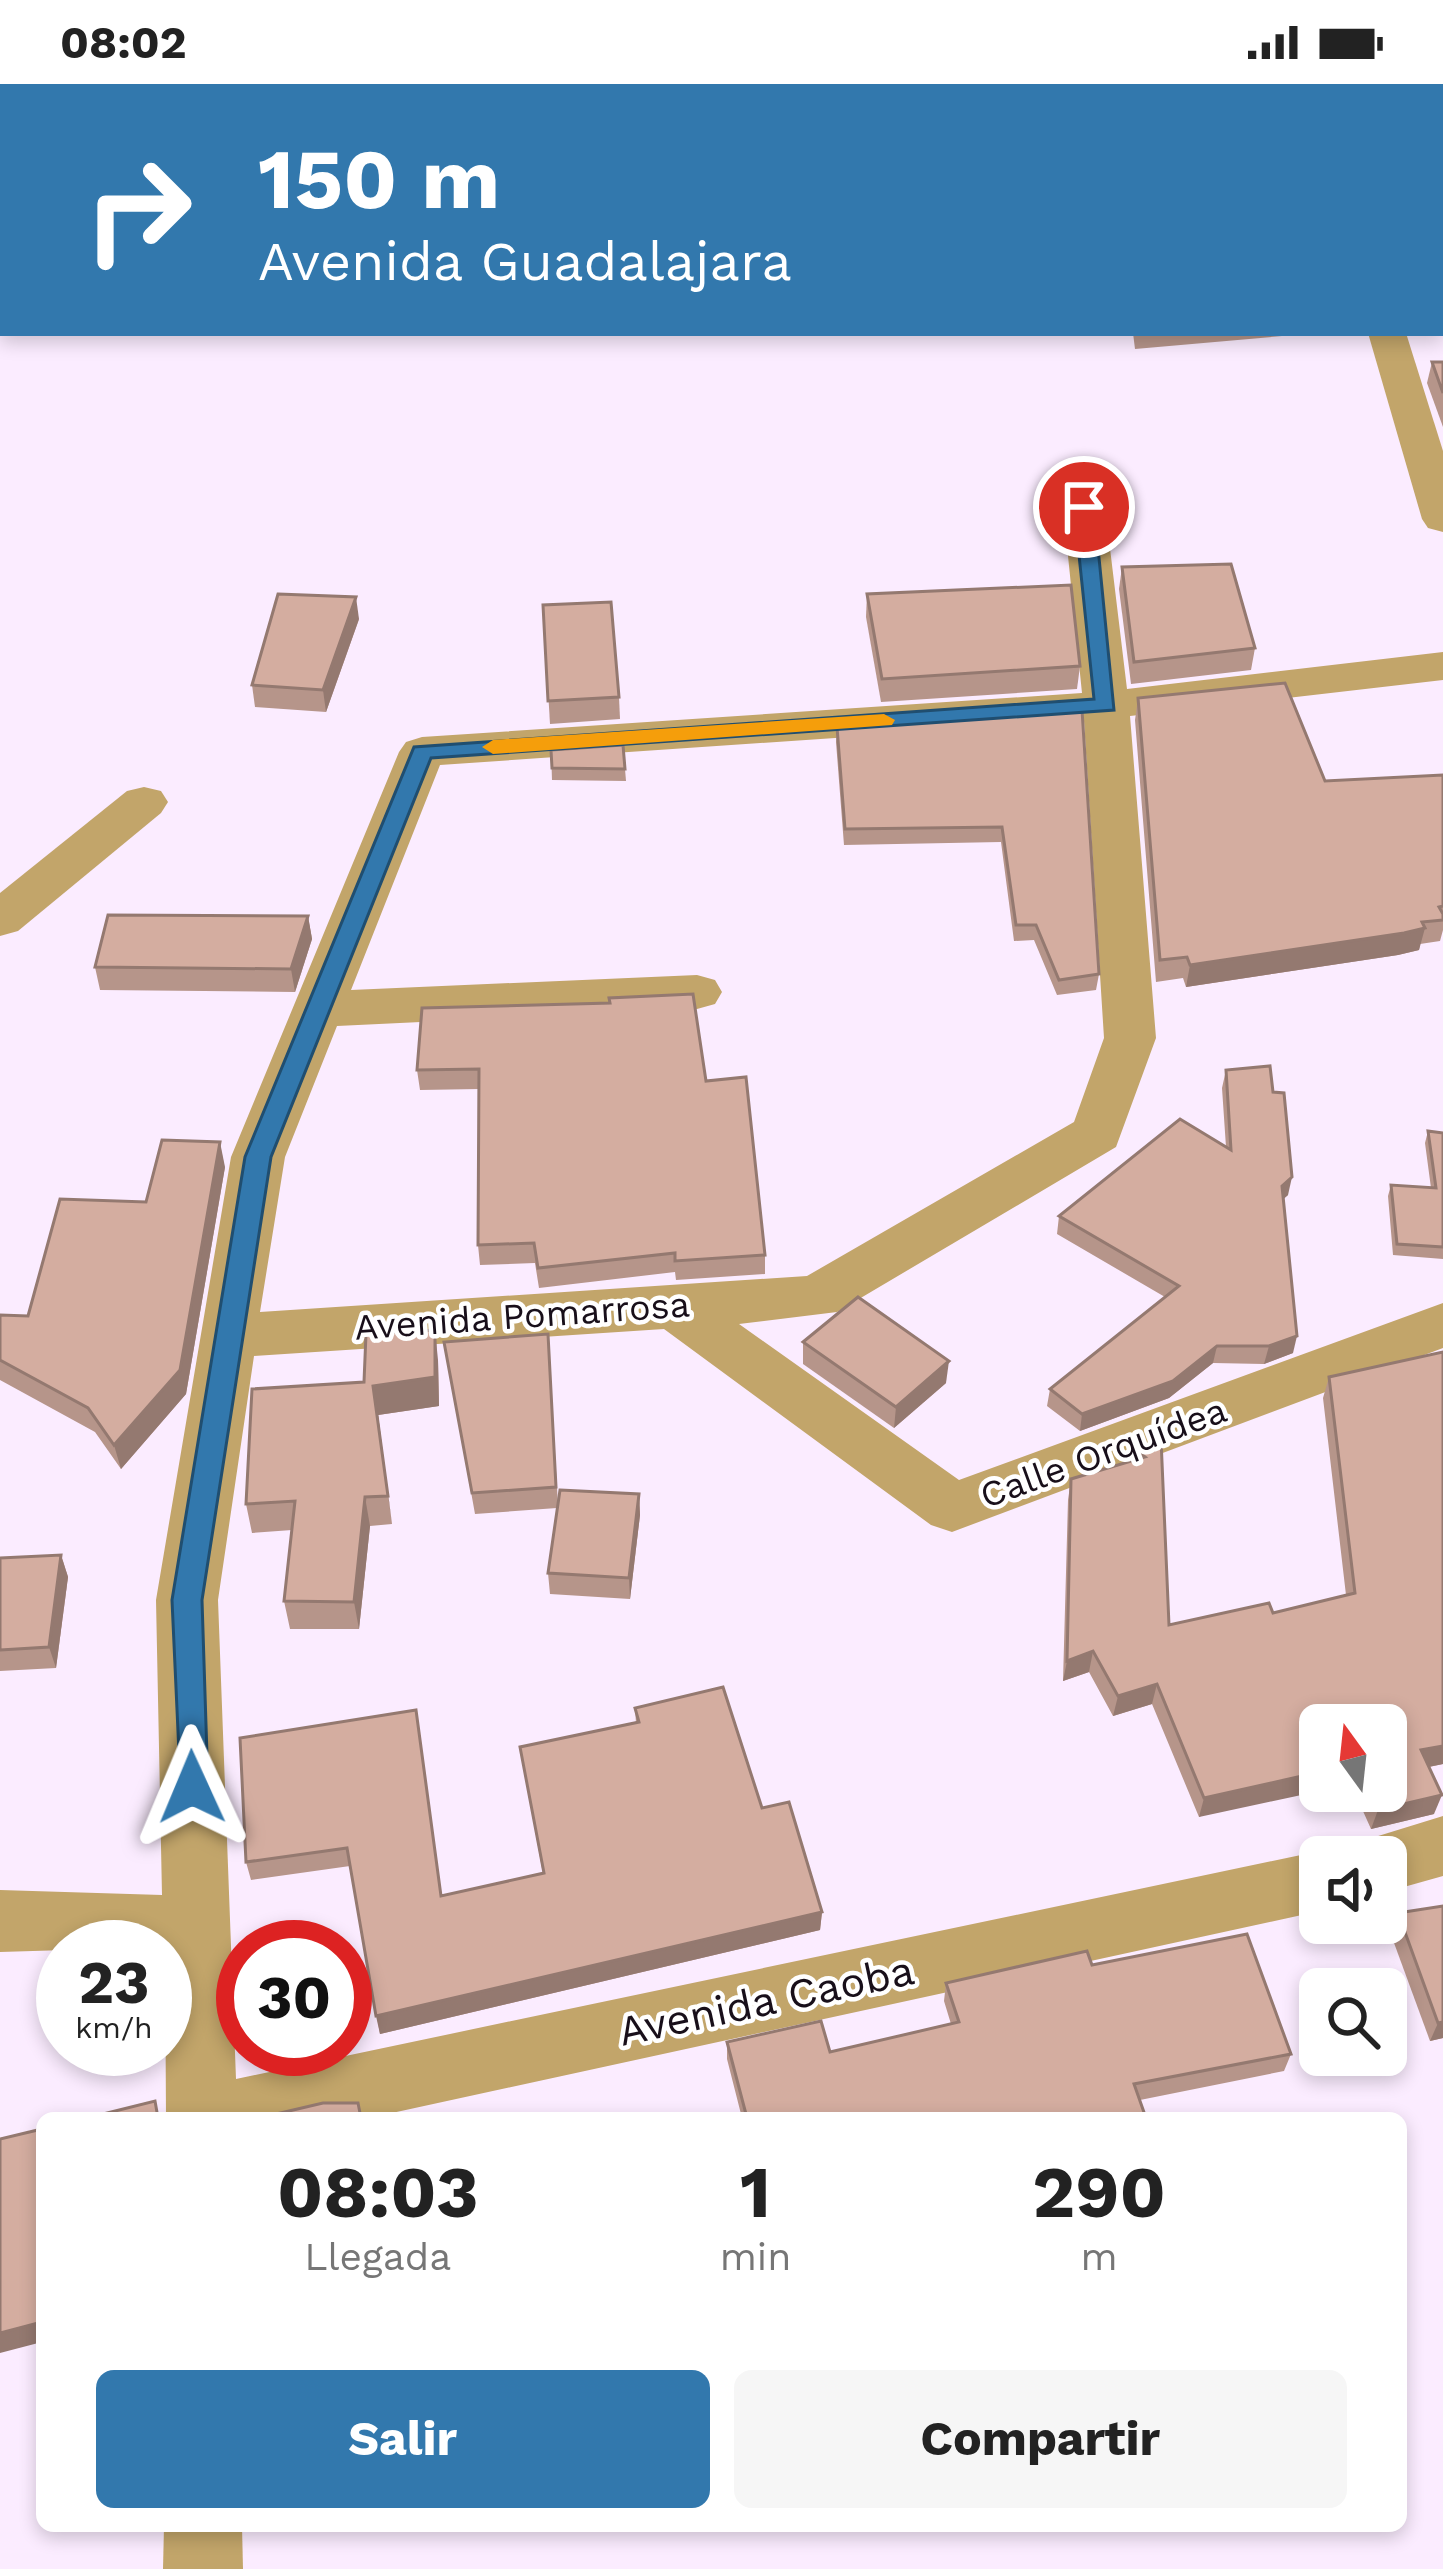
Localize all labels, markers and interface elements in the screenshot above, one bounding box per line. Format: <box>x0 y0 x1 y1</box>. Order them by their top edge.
text: 08:02 <box>60 16 187 69</box>
text: 150 m <box>258 130 500 228</box>
icon: right <box>60 132 216 288</box>
text: Avenida Guadalajara <box>258 230 792 293</box>
pin <box>1033 456 1135 558</box>
icon: arrive <box>1051 474 1117 540</box>
street label: Avenida Pomarrosa <box>353 1283 691 1349</box>
street label: Calle Orquídea <box>974 1389 1232 1517</box>
north arrow <box>1299 1704 1407 1812</box>
map controls <box>1299 1704 1407 2076</box>
position arrow <box>129 1724 255 1850</box>
button: sound <box>1299 1836 1407 1944</box>
speed limit sign: 30 <box>216 1920 372 2076</box>
street label: Avenida Caoba <box>614 1945 918 2056</box>
text: 23 <box>78 1947 150 2018</box>
button: search <box>1299 1968 1407 2076</box>
text: km/h <box>75 2010 153 2045</box>
text: 08:03 <box>277 2150 479 2234</box>
text: 1 <box>740 2150 771 2234</box>
text: 290 <box>1032 2150 1166 2234</box>
text: Llegada <box>304 2234 451 2279</box>
text: min <box>720 2234 791 2279</box>
text: m <box>1081 2234 1118 2279</box>
button: Salir <box>96 2370 710 2508</box>
button: Compartir <box>734 2370 1347 2508</box>

